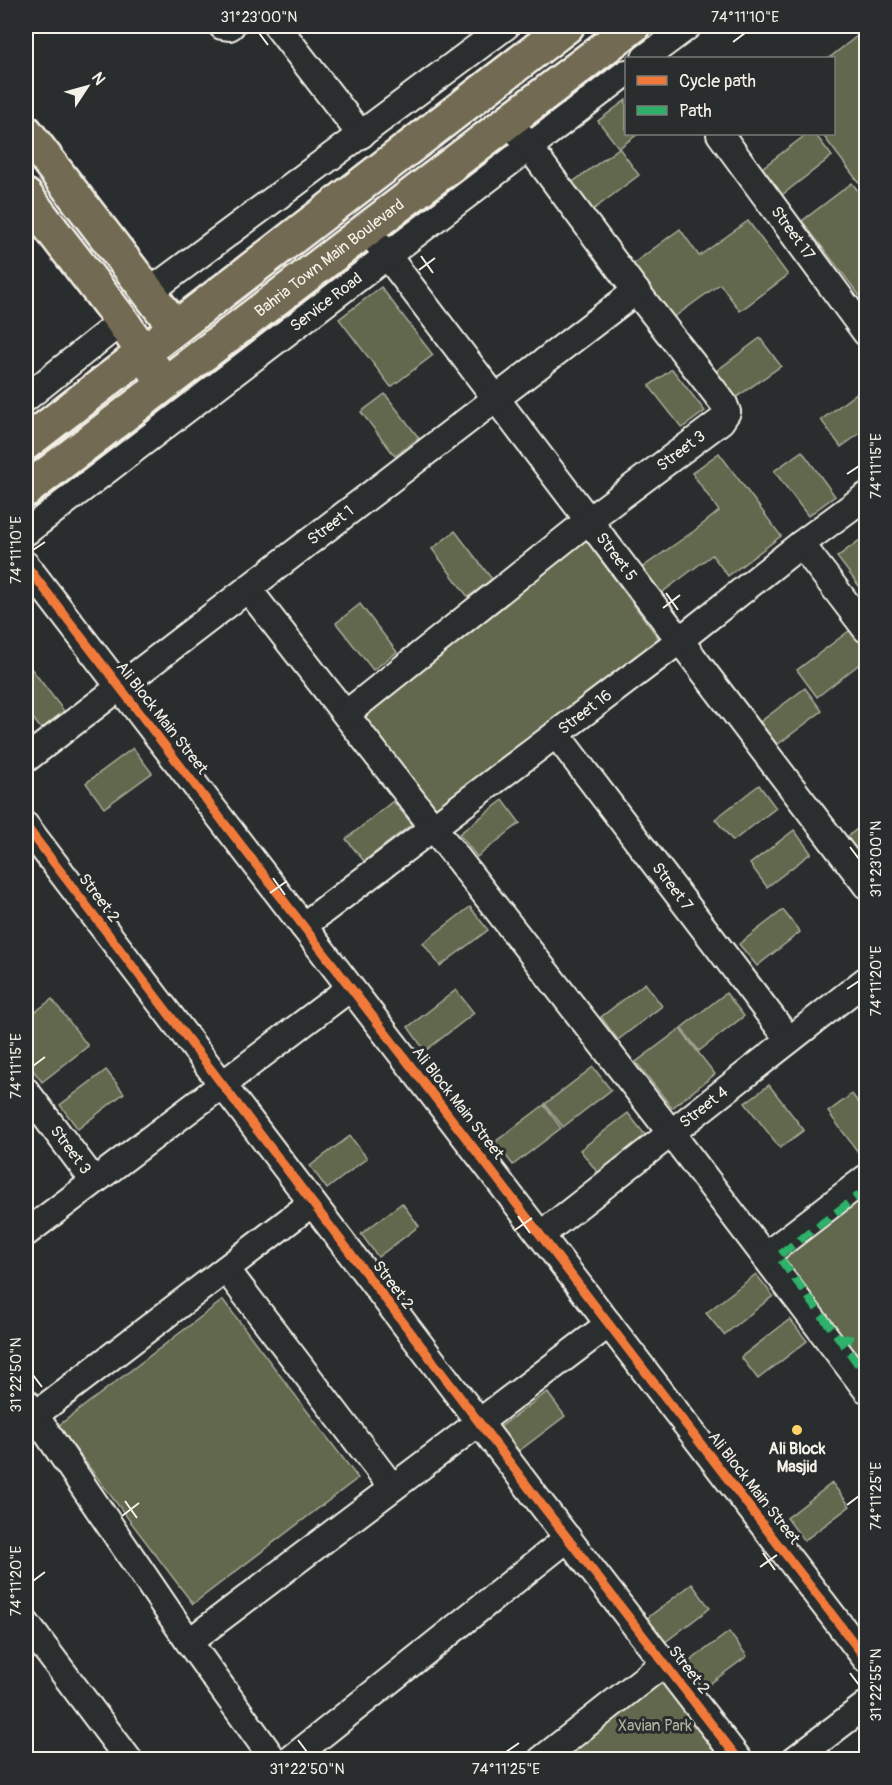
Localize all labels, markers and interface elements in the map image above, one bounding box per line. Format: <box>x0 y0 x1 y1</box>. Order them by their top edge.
text: 31°23'00"N <box>221 8 297 27</box>
text: 74°11'10"E <box>711 8 779 27</box>
north arrow <box>57 57 117 117</box>
legend <box>625 57 835 135</box>
text: N <box>87 69 110 89</box>
text: Cycle path <box>679 70 756 93</box>
text: Path <box>679 100 712 123</box>
street label: Bahria Town Main Boulevard <box>251 194 408 322</box>
street label: Street 17 <box>766 202 819 264</box>
street label: Service Road <box>286 268 366 336</box>
street label: Street 3 <box>653 426 709 476</box>
text: 74°11'15"E <box>867 433 886 499</box>
street label: Street 1 <box>303 501 358 549</box>
text: 74°11'10"E <box>7 516 26 584</box>
street label: Street 5 <box>592 529 641 585</box>
street label: Ali Block Main Street <box>112 658 213 779</box>
street label: Street 16 <box>554 685 616 739</box>
text: 31°23'00"N <box>867 821 886 897</box>
street label: Street 7 <box>648 859 697 915</box>
street label: Street 2 <box>74 870 124 926</box>
text: 74°11'20"E <box>867 946 886 1016</box>
text: 74°11'15"E <box>7 1033 26 1099</box>
street label: Ali Block Main Street <box>408 1043 509 1164</box>
street label: Street 4 <box>676 1082 732 1132</box>
street label: Street 3 <box>46 1122 95 1178</box>
street label: Street 2 <box>368 1257 418 1313</box>
text: 31°22'50"N <box>7 1337 26 1413</box>
marker: Ali Block Masjid <box>790 1423 804 1437</box>
street label: Ali Block Main Street <box>704 1428 805 1549</box>
place label: Ali Block Masjid <box>769 1439 826 1477</box>
text: 74°11'25"E <box>867 1462 886 1530</box>
text: 74°11'20"E <box>7 1546 26 1616</box>
street label: Street 2 <box>664 1642 714 1698</box>
text: 31°22'55"N <box>867 1648 886 1722</box>
park label: Xavian Park <box>618 1716 692 1736</box>
text: 31°22'50"N <box>269 1760 345 1779</box>
text: 74°11'25"E <box>472 1760 540 1779</box>

